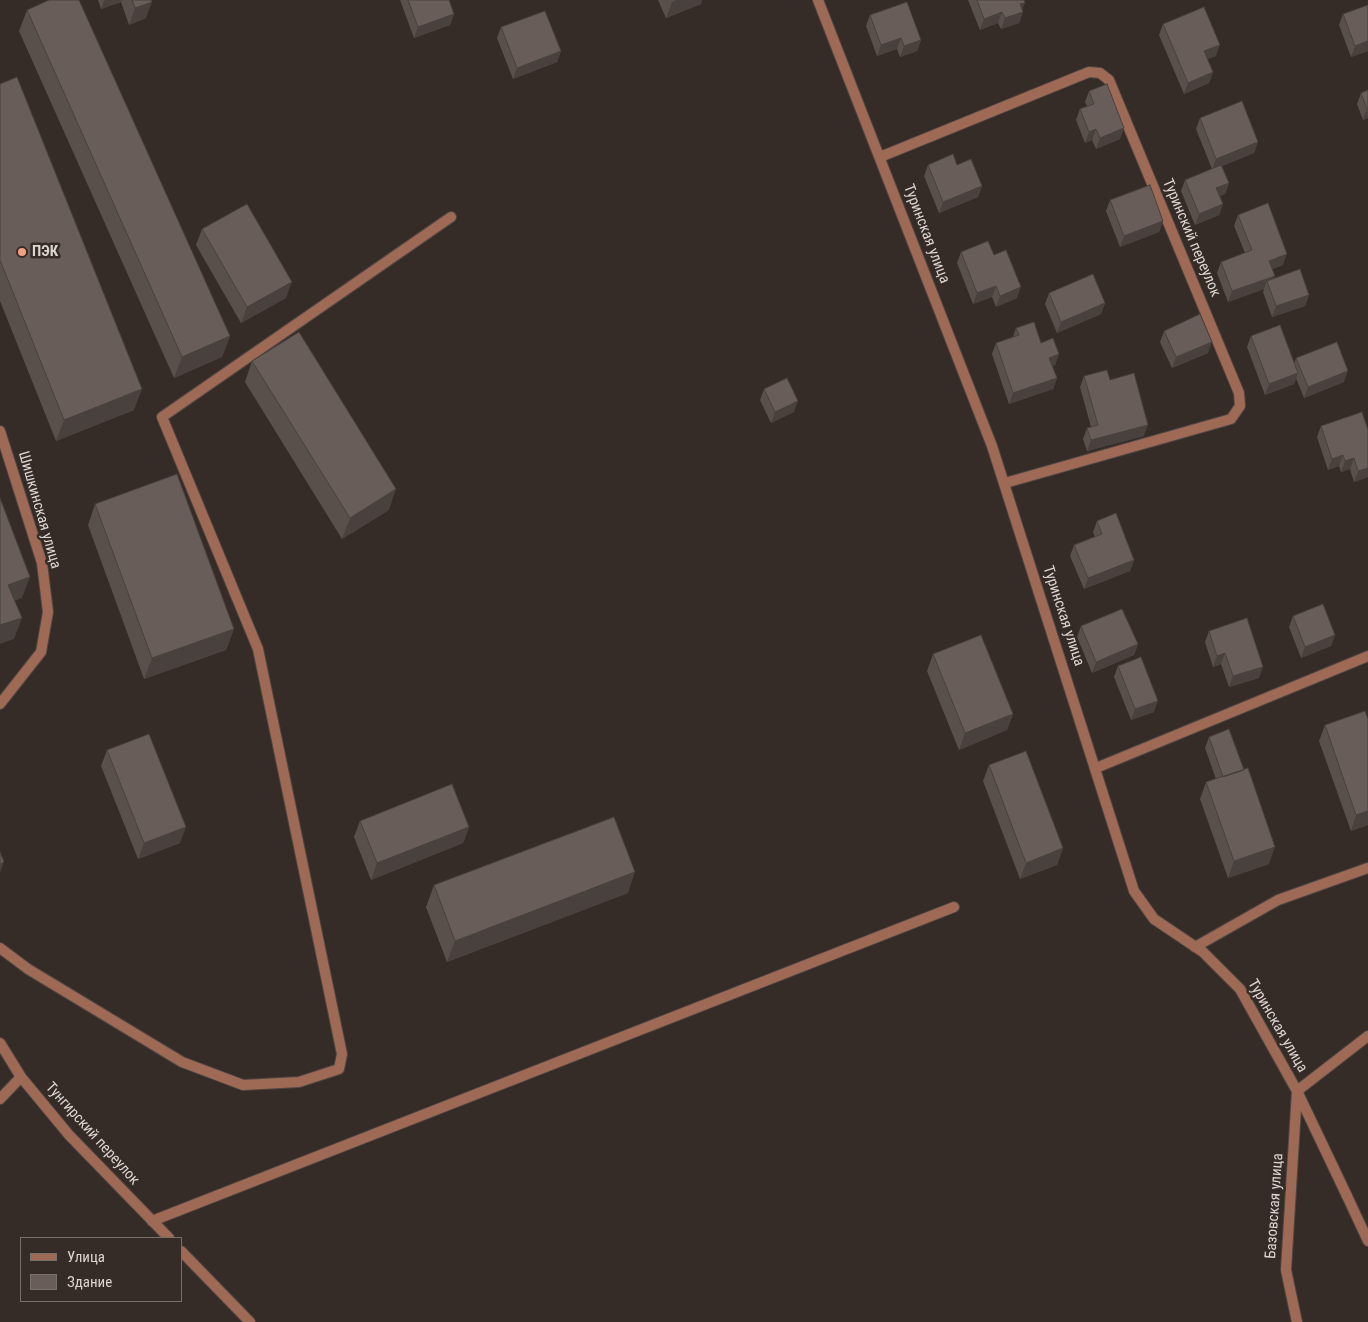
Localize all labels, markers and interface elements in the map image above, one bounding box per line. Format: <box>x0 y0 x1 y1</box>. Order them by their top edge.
street label: Туринский переулок <box>1158 176 1224 300</box>
street label: Туринская улица <box>899 182 953 286</box>
place label: ПЭК <box>32 243 58 261</box>
marker: ПЭК <box>16 246 28 258</box>
street label: Шишкинская улица <box>14 449 64 571</box>
street label: Туринская улица <box>1038 564 1088 668</box>
street label: Туринская улица <box>1243 976 1311 1076</box>
street label: Тунгирский переулок <box>41 1079 143 1189</box>
street label: Базовская улица <box>1262 1153 1288 1259</box>
legend <box>20 1237 182 1302</box>
text: Улица <box>67 1248 105 1266</box>
text: Здание <box>67 1273 112 1291</box>

